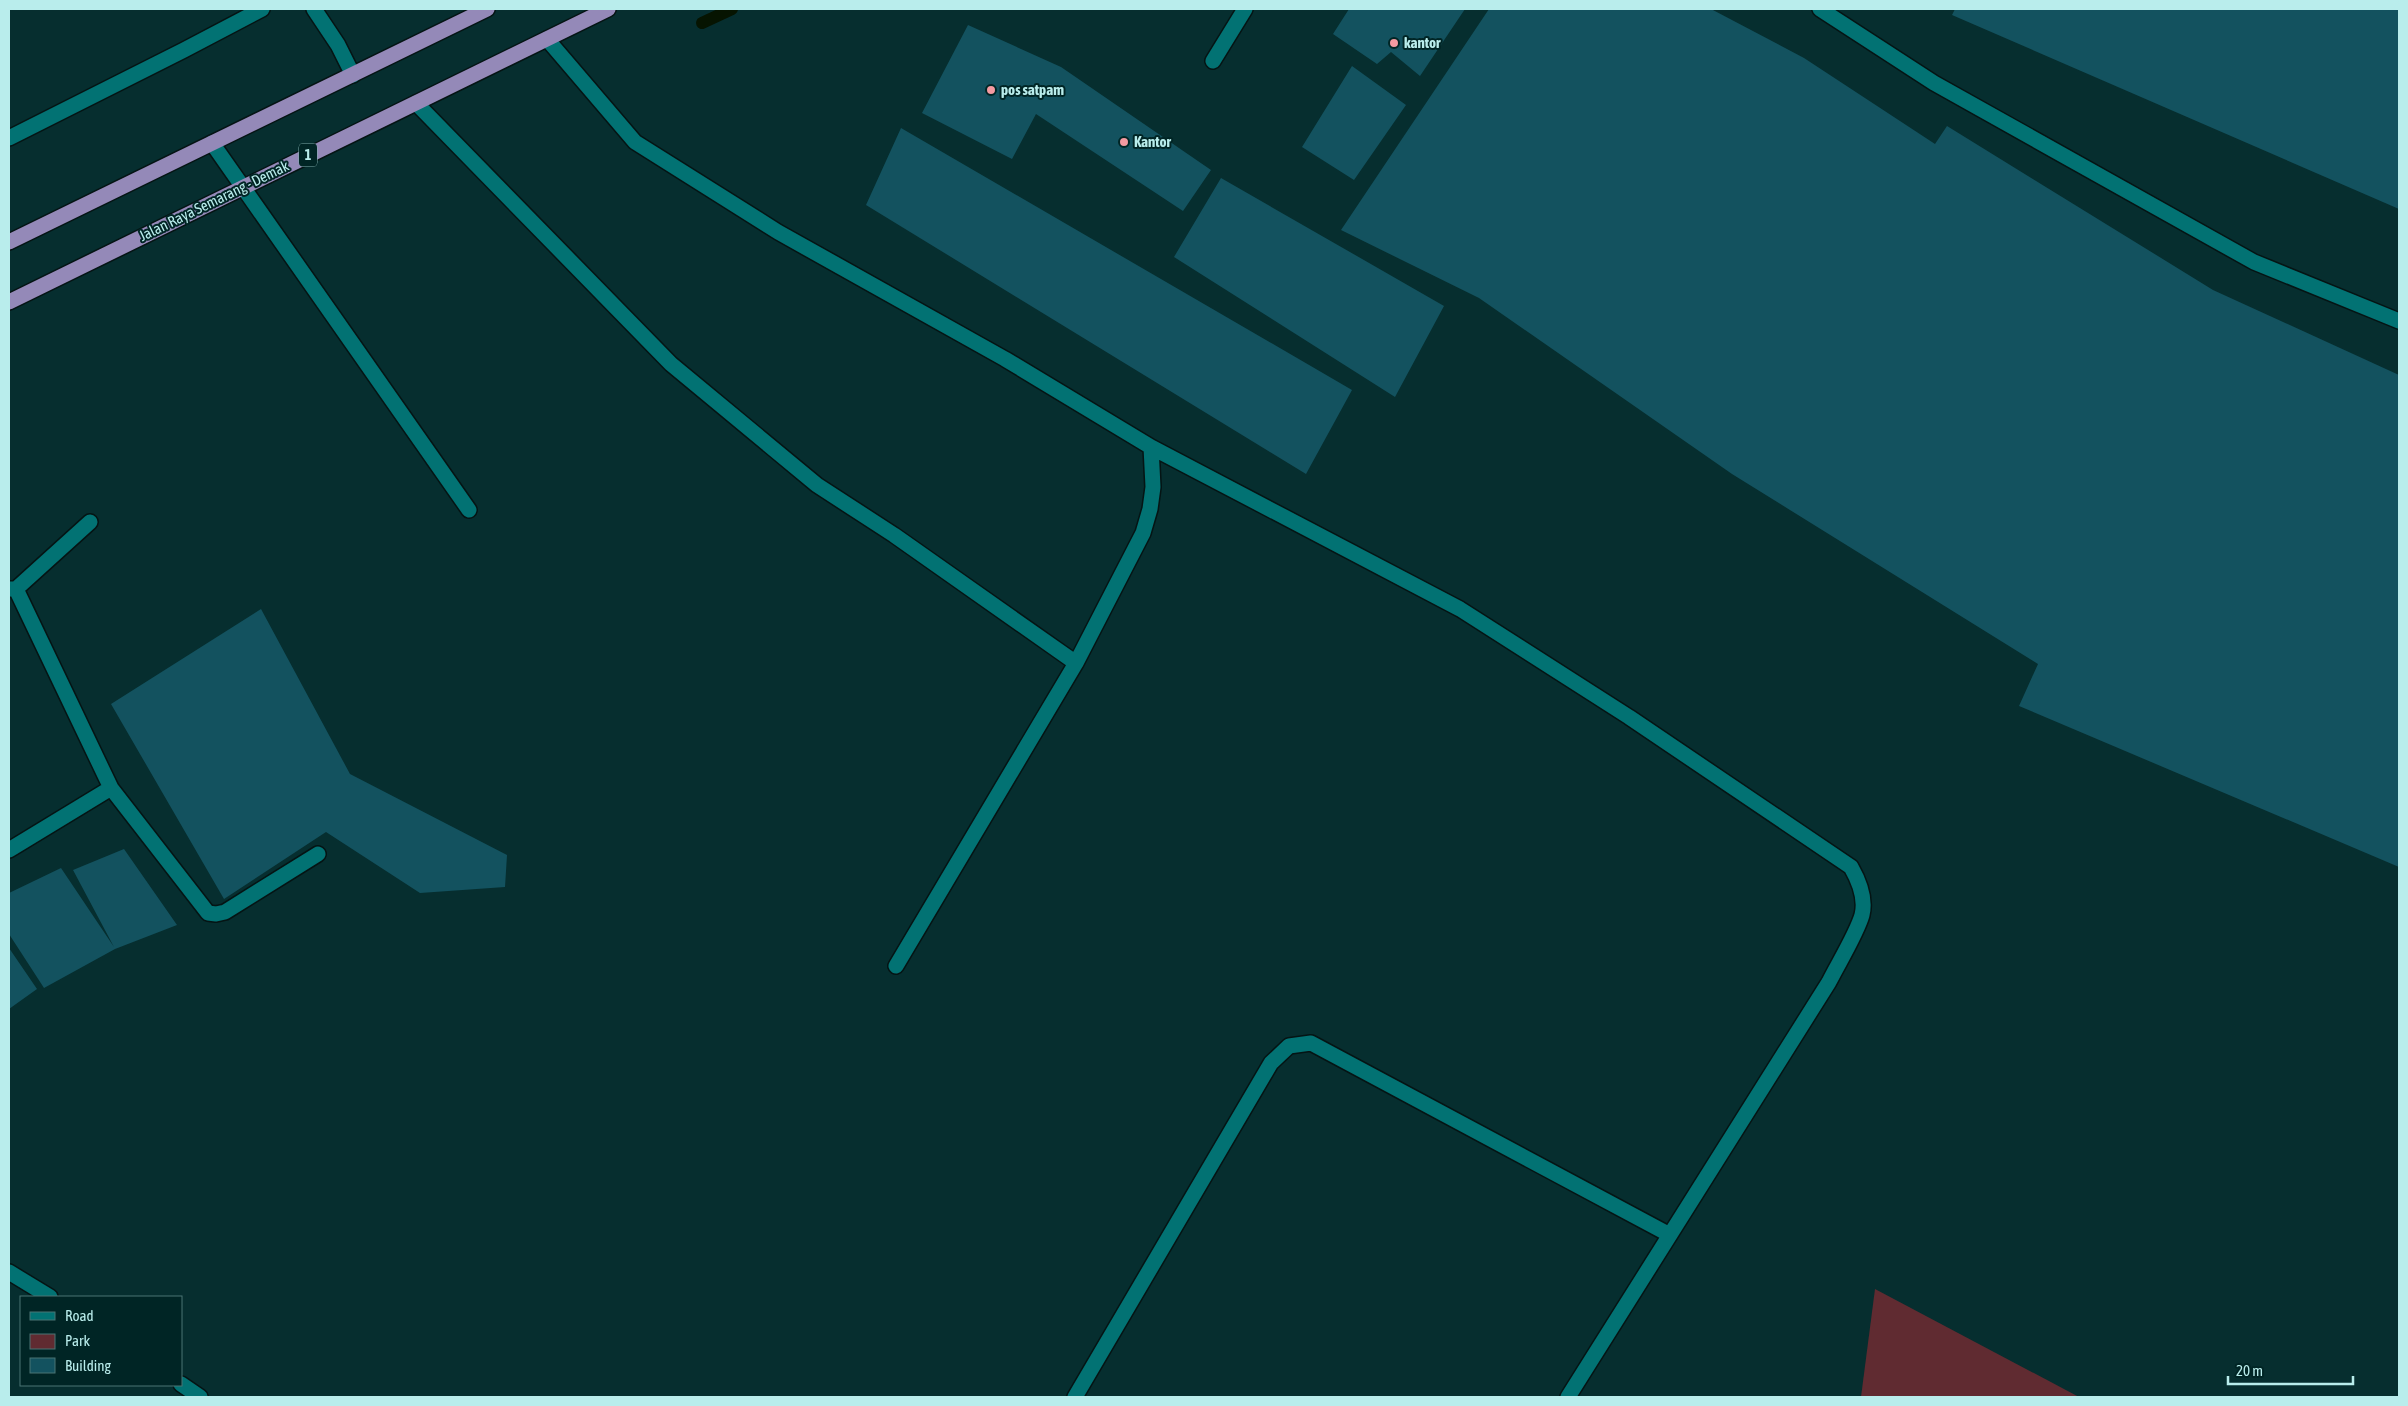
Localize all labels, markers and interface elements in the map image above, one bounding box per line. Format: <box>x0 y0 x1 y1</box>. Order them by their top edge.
place label: kantor <box>1404 34 1441 51</box>
marker: kantor <box>1388 37 1400 49</box>
place label: pos satpam <box>1001 81 1064 98</box>
marker: pos satpam <box>985 84 997 96</box>
place label: Kantor <box>1134 133 1172 150</box>
marker: Kantor <box>1118 136 1130 148</box>
road number: 1 <box>299 144 317 166</box>
street label: Jalan Raya Semarang - Demak <box>136 157 292 244</box>
legend <box>20 1296 182 1386</box>
text: Road <box>65 1307 94 1324</box>
text: Park <box>65 1332 90 1349</box>
scale bar <box>2228 1354 2353 1386</box>
text: Building <box>65 1357 111 1374</box>
text: 20 m <box>2236 1362 2263 1379</box>

